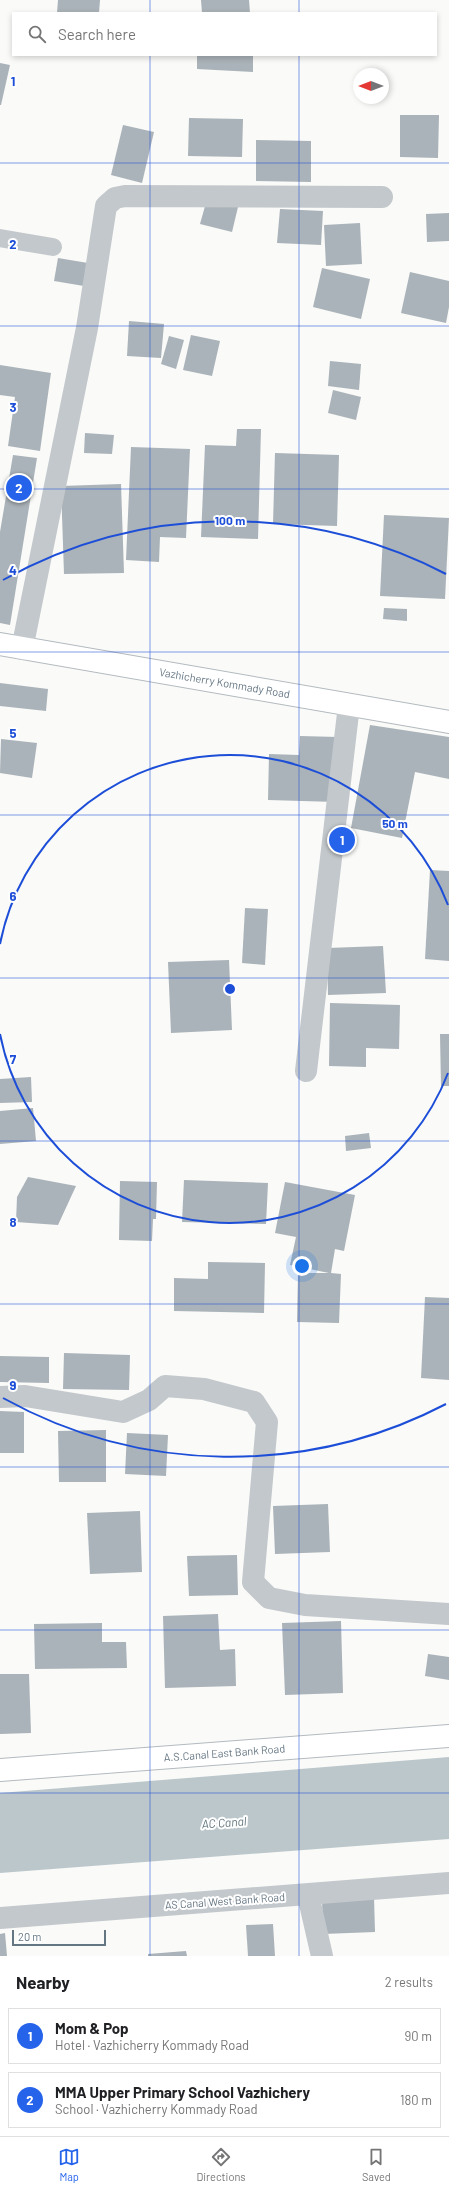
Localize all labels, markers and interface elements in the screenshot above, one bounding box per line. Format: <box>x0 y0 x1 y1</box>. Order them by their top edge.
search box <box>12 12 437 56</box>
icon: search <box>26 23 48 45</box>
text: Search here <box>58 25 136 43</box>
north arrow <box>353 68 389 104</box>
text: 1 <box>11 73 15 89</box>
text: 2 <box>9 236 17 252</box>
text: 3 <box>9 399 17 415</box>
pin: 2 <box>6 473 32 503</box>
text: 100 m <box>215 513 245 527</box>
text: 4 <box>9 562 17 578</box>
street label: Vazhicherry Kommady Road <box>158 665 291 700</box>
text: 5 <box>9 725 17 741</box>
text: 50 m <box>382 816 408 830</box>
pin: 1 <box>329 825 355 855</box>
text: 6 <box>10 888 17 904</box>
centre of rings <box>223 982 237 996</box>
text: 7 <box>10 1051 17 1067</box>
text: 8 <box>9 1214 17 1230</box>
your location <box>292 1256 312 1276</box>
text: 9 <box>10 1377 17 1393</box>
street label: A.S.Canal East Bank Road <box>163 1741 286 1764</box>
water label: AC Canal <box>201 1813 247 1831</box>
street label: AS Canal West Bank Road <box>165 1890 285 1911</box>
scale bar <box>12 1928 106 1947</box>
text: 20 m <box>18 1930 41 1943</box>
text: Nearby <box>16 1972 70 1992</box>
text: 2 results <box>385 1974 433 1990</box>
text: Mom & Pop <box>55 2019 129 2037</box>
text: 1 <box>28 2028 32 2044</box>
text: 90 m <box>405 2028 432 2044</box>
text: Hotel · Vazhicherry Kommady Road <box>55 2037 249 2053</box>
text: MMA Upper Primary School Vazhichery <box>55 2083 310 2101</box>
text: 2 <box>26 2092 34 2108</box>
text: 180 m <box>400 2092 432 2108</box>
text: School · Vazhicherry Kommady Road <box>55 2101 258 2117</box>
tab: Map <box>58 2146 80 2183</box>
tab: Directions <box>196 2146 246 2183</box>
tab: Saved <box>362 2146 391 2183</box>

